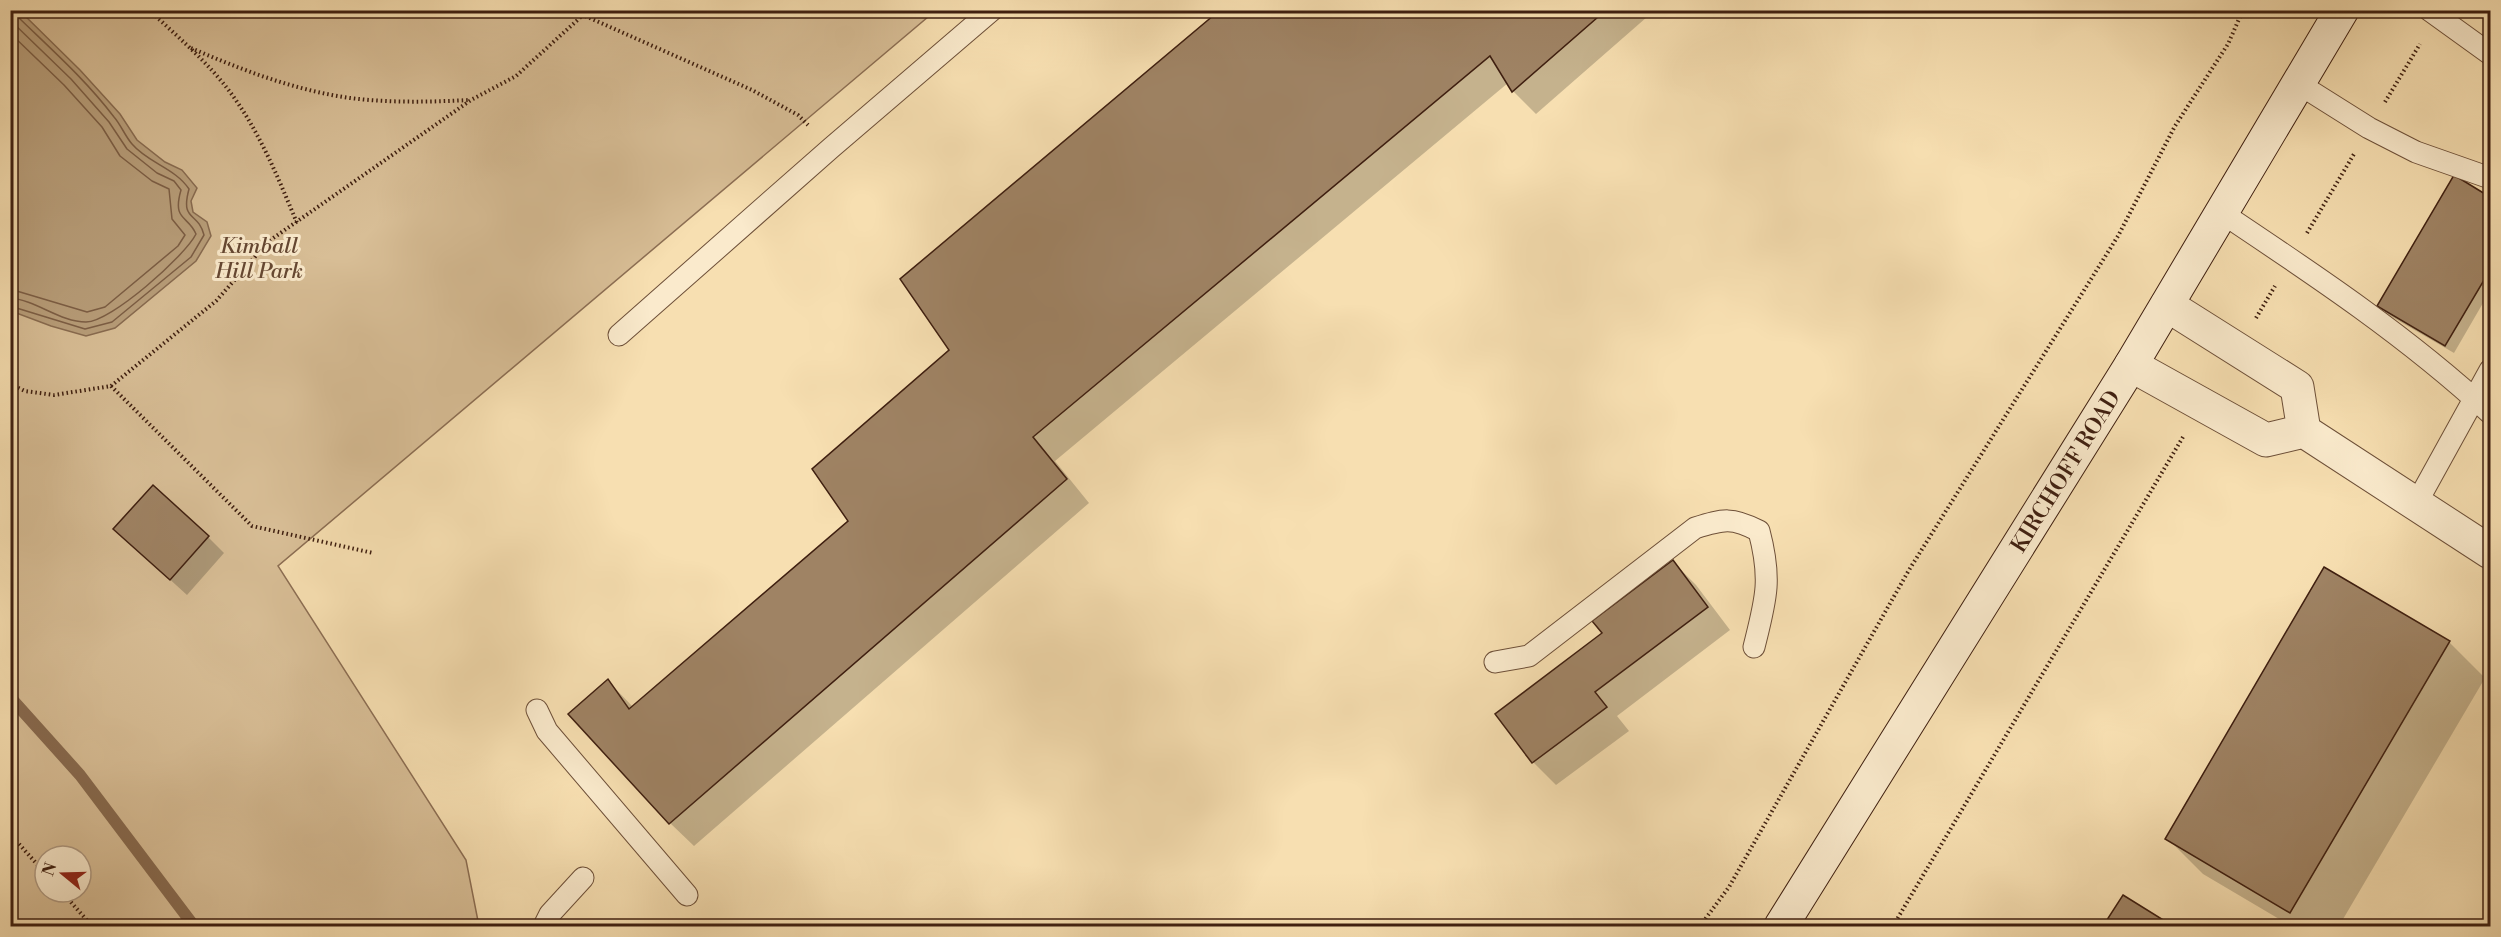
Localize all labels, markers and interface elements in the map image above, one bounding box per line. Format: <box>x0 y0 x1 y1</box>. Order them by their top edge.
park label: Kimball Hill Park <box>214 233 303 285</box>
street label: KIRCHOFF ROAD <box>2005 386 2127 558</box>
north arrow <box>33 844 93 904</box>
text: N <box>38 860 61 879</box>

